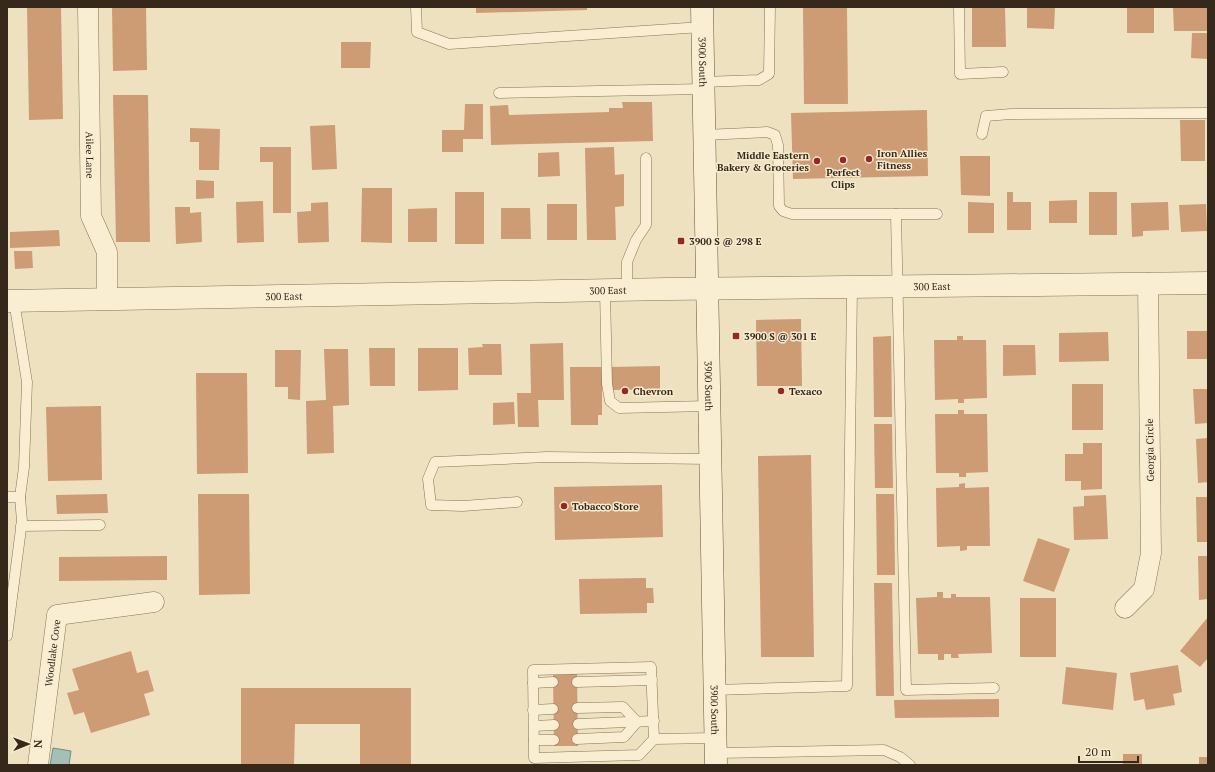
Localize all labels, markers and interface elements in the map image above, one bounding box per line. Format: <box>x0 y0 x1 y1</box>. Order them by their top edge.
street label: 3900 South <box>696 37 710 87</box>
street label: Ailee Lane <box>83 131 97 179</box>
place label: Iron Allies Fitness <box>877 147 928 172</box>
place label: Middle Eastern Bakery & Groceries <box>717 149 810 174</box>
marker: Iron Allies Fitness <box>864 154 874 164</box>
marker: Perfect Clips <box>838 155 848 165</box>
marker: Middle Eastern Bakery & Groceries <box>812 156 822 166</box>
place label: Perfect Clips <box>826 166 860 191</box>
place label: 3900 S @ 298 E <box>689 235 762 248</box>
marker: 3900 S @ 298 E <box>676 236 686 246</box>
street label: 300 East <box>913 279 951 293</box>
street label: 300 East <box>589 283 627 297</box>
street label: 300 East <box>265 289 303 303</box>
place label: 3900 S @ 301 E <box>744 330 817 343</box>
marker: 3900 S @ 301 E <box>731 331 741 341</box>
street label: 3900 South <box>702 361 716 411</box>
place label: Chevron <box>633 385 674 398</box>
place label: Texaco <box>789 385 822 398</box>
marker: Chevron <box>620 386 630 396</box>
marker: Texaco <box>776 386 786 396</box>
street label: Georgia Circle <box>1143 418 1157 482</box>
place label: Tobacco Store <box>572 500 639 513</box>
marker: Tobacco Store <box>559 501 569 511</box>
street label: Woodlake Cove <box>42 619 63 687</box>
street label: 3900 South <box>708 685 722 735</box>
north arrow <box>8 724 48 764</box>
scale bar <box>1079 738 1138 764</box>
text: N <box>31 740 45 749</box>
text: 20 m <box>1085 744 1112 759</box>

